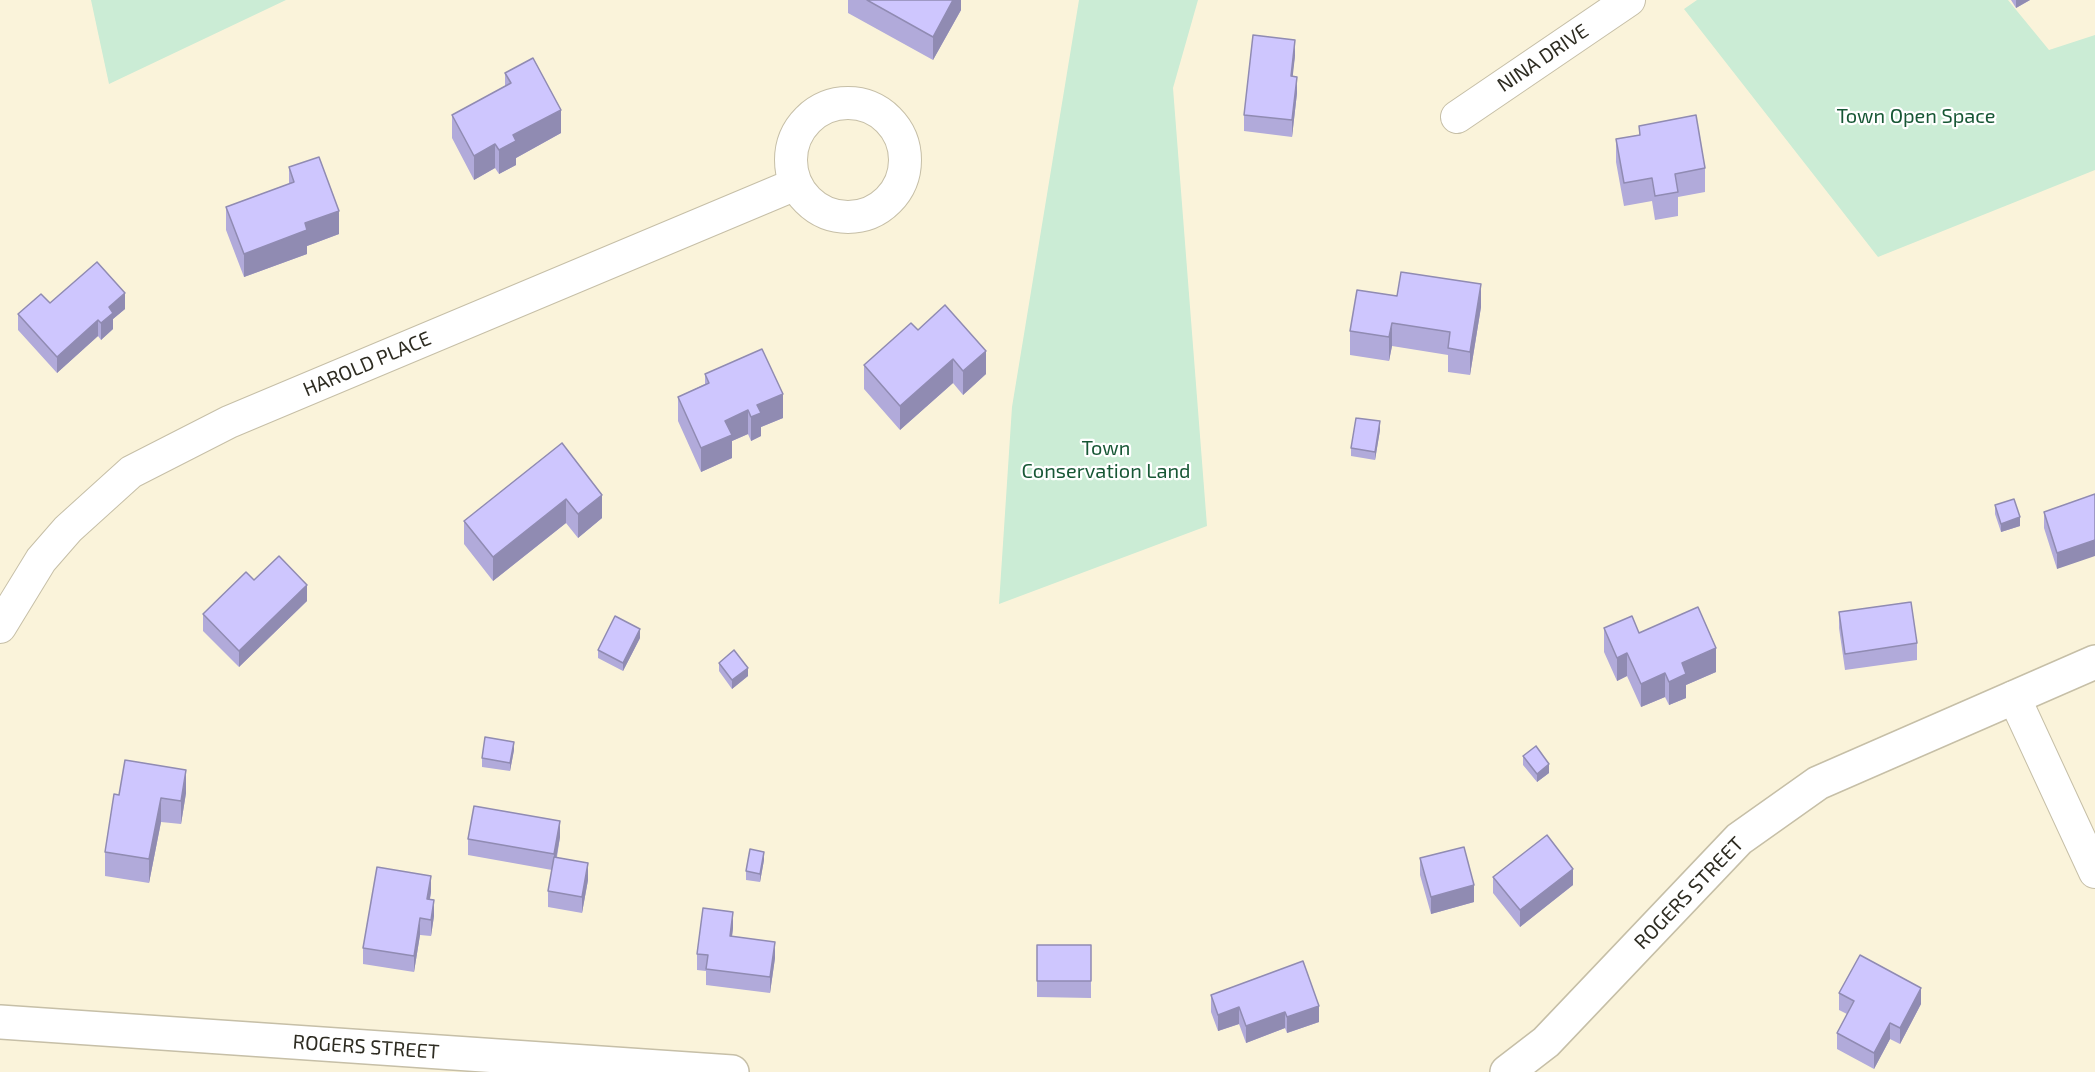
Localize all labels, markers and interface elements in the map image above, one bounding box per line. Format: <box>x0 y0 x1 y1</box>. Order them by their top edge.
street label: NINA DRIVE <box>1493 19 1593 97</box>
park label: Town Open Space <box>1836 104 1996 128</box>
street label: HAROLD PLACE <box>299 326 435 402</box>
park label: Town Conservation Land <box>1021 436 1191 483</box>
street label: ROGERS STREET <box>1629 832 1749 954</box>
street label: ROGERS STREET <box>292 1030 440 1064</box>

